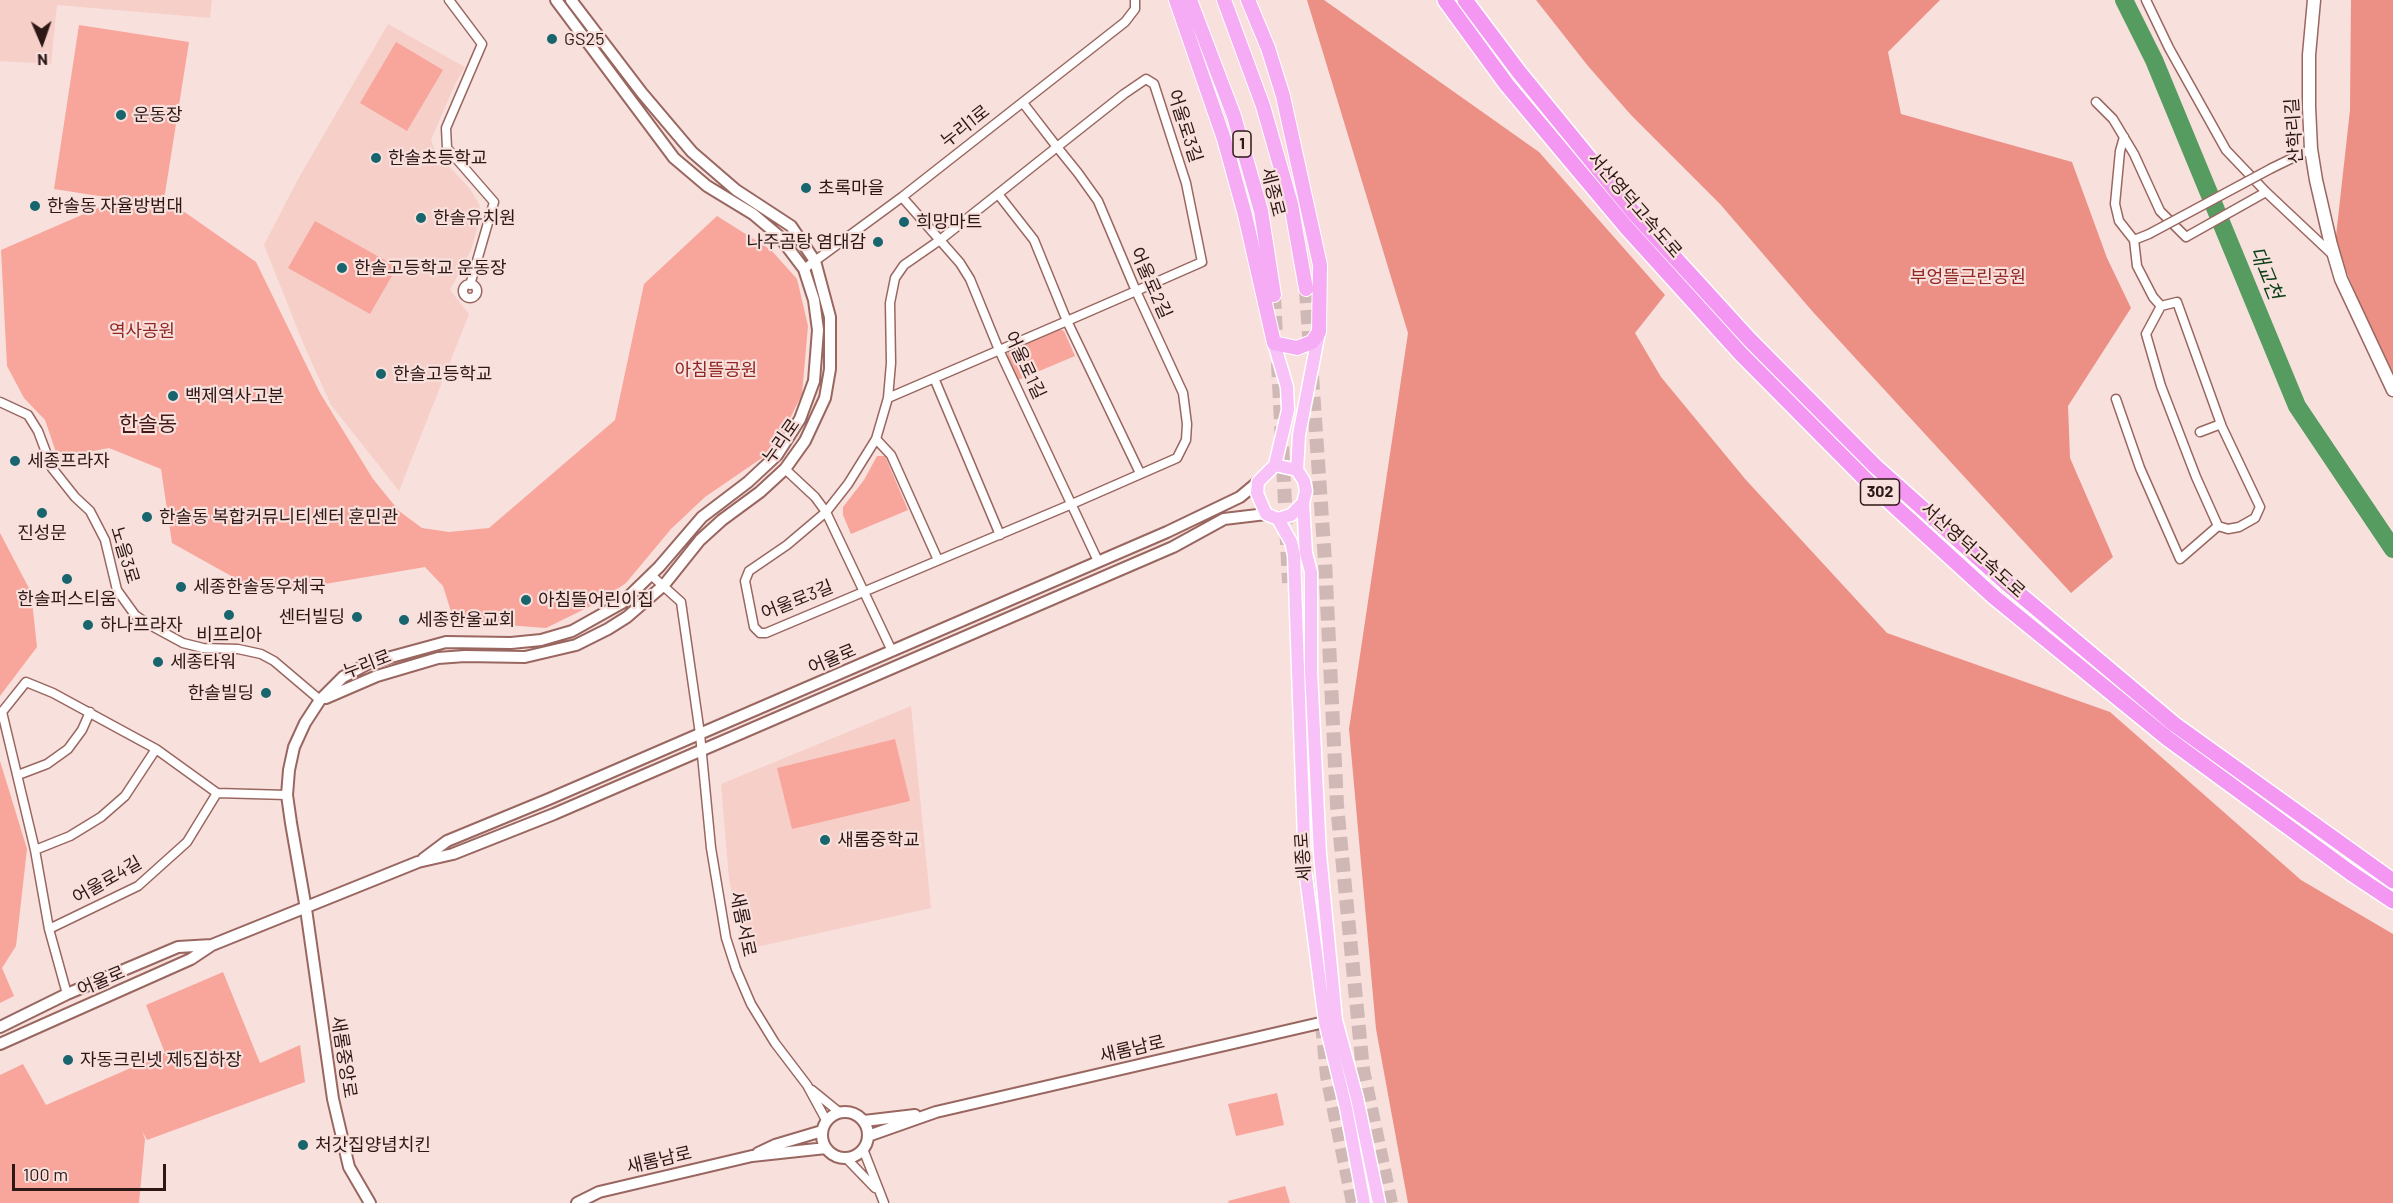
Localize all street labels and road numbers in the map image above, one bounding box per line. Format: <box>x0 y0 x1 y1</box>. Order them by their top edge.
street label: 어울로3길 <box>1163 87 1207 165</box>
street label: 산학리길 <box>2281 97 2307 165</box>
street label: 누리1로 <box>936 100 994 152</box>
road number: 1 <box>1233 131 1251 157</box>
street label: 서산영덕고속도로 <box>1583 148 1687 262</box>
street label: 세종로 <box>1257 165 1289 219</box>
street label: 어울로2길 <box>1126 244 1176 322</box>
street label: 어울로1길 <box>1000 328 1050 402</box>
street label: 누리로 <box>758 414 804 468</box>
road number: 302 <box>1860 479 1900 505</box>
street label: 서산영덕고속도로 <box>1917 498 2029 602</box>
street label: 노을3로 <box>106 524 144 586</box>
street label: 어울로3길 <box>758 576 836 624</box>
street label: 어울로 <box>805 639 859 679</box>
street label: 누리로 <box>340 645 394 683</box>
street label: 세종로 <box>1290 831 1316 883</box>
street label: 어울로4길 <box>69 852 145 908</box>
street label: 새롬서로 <box>726 889 760 959</box>
street label: 어울로 <box>74 961 128 1001</box>
street label: 새롬중앙로 <box>327 1014 361 1100</box>
street label: 새롬남로 <box>1097 1031 1167 1067</box>
street label: 새롬남로 <box>624 1142 694 1178</box>

